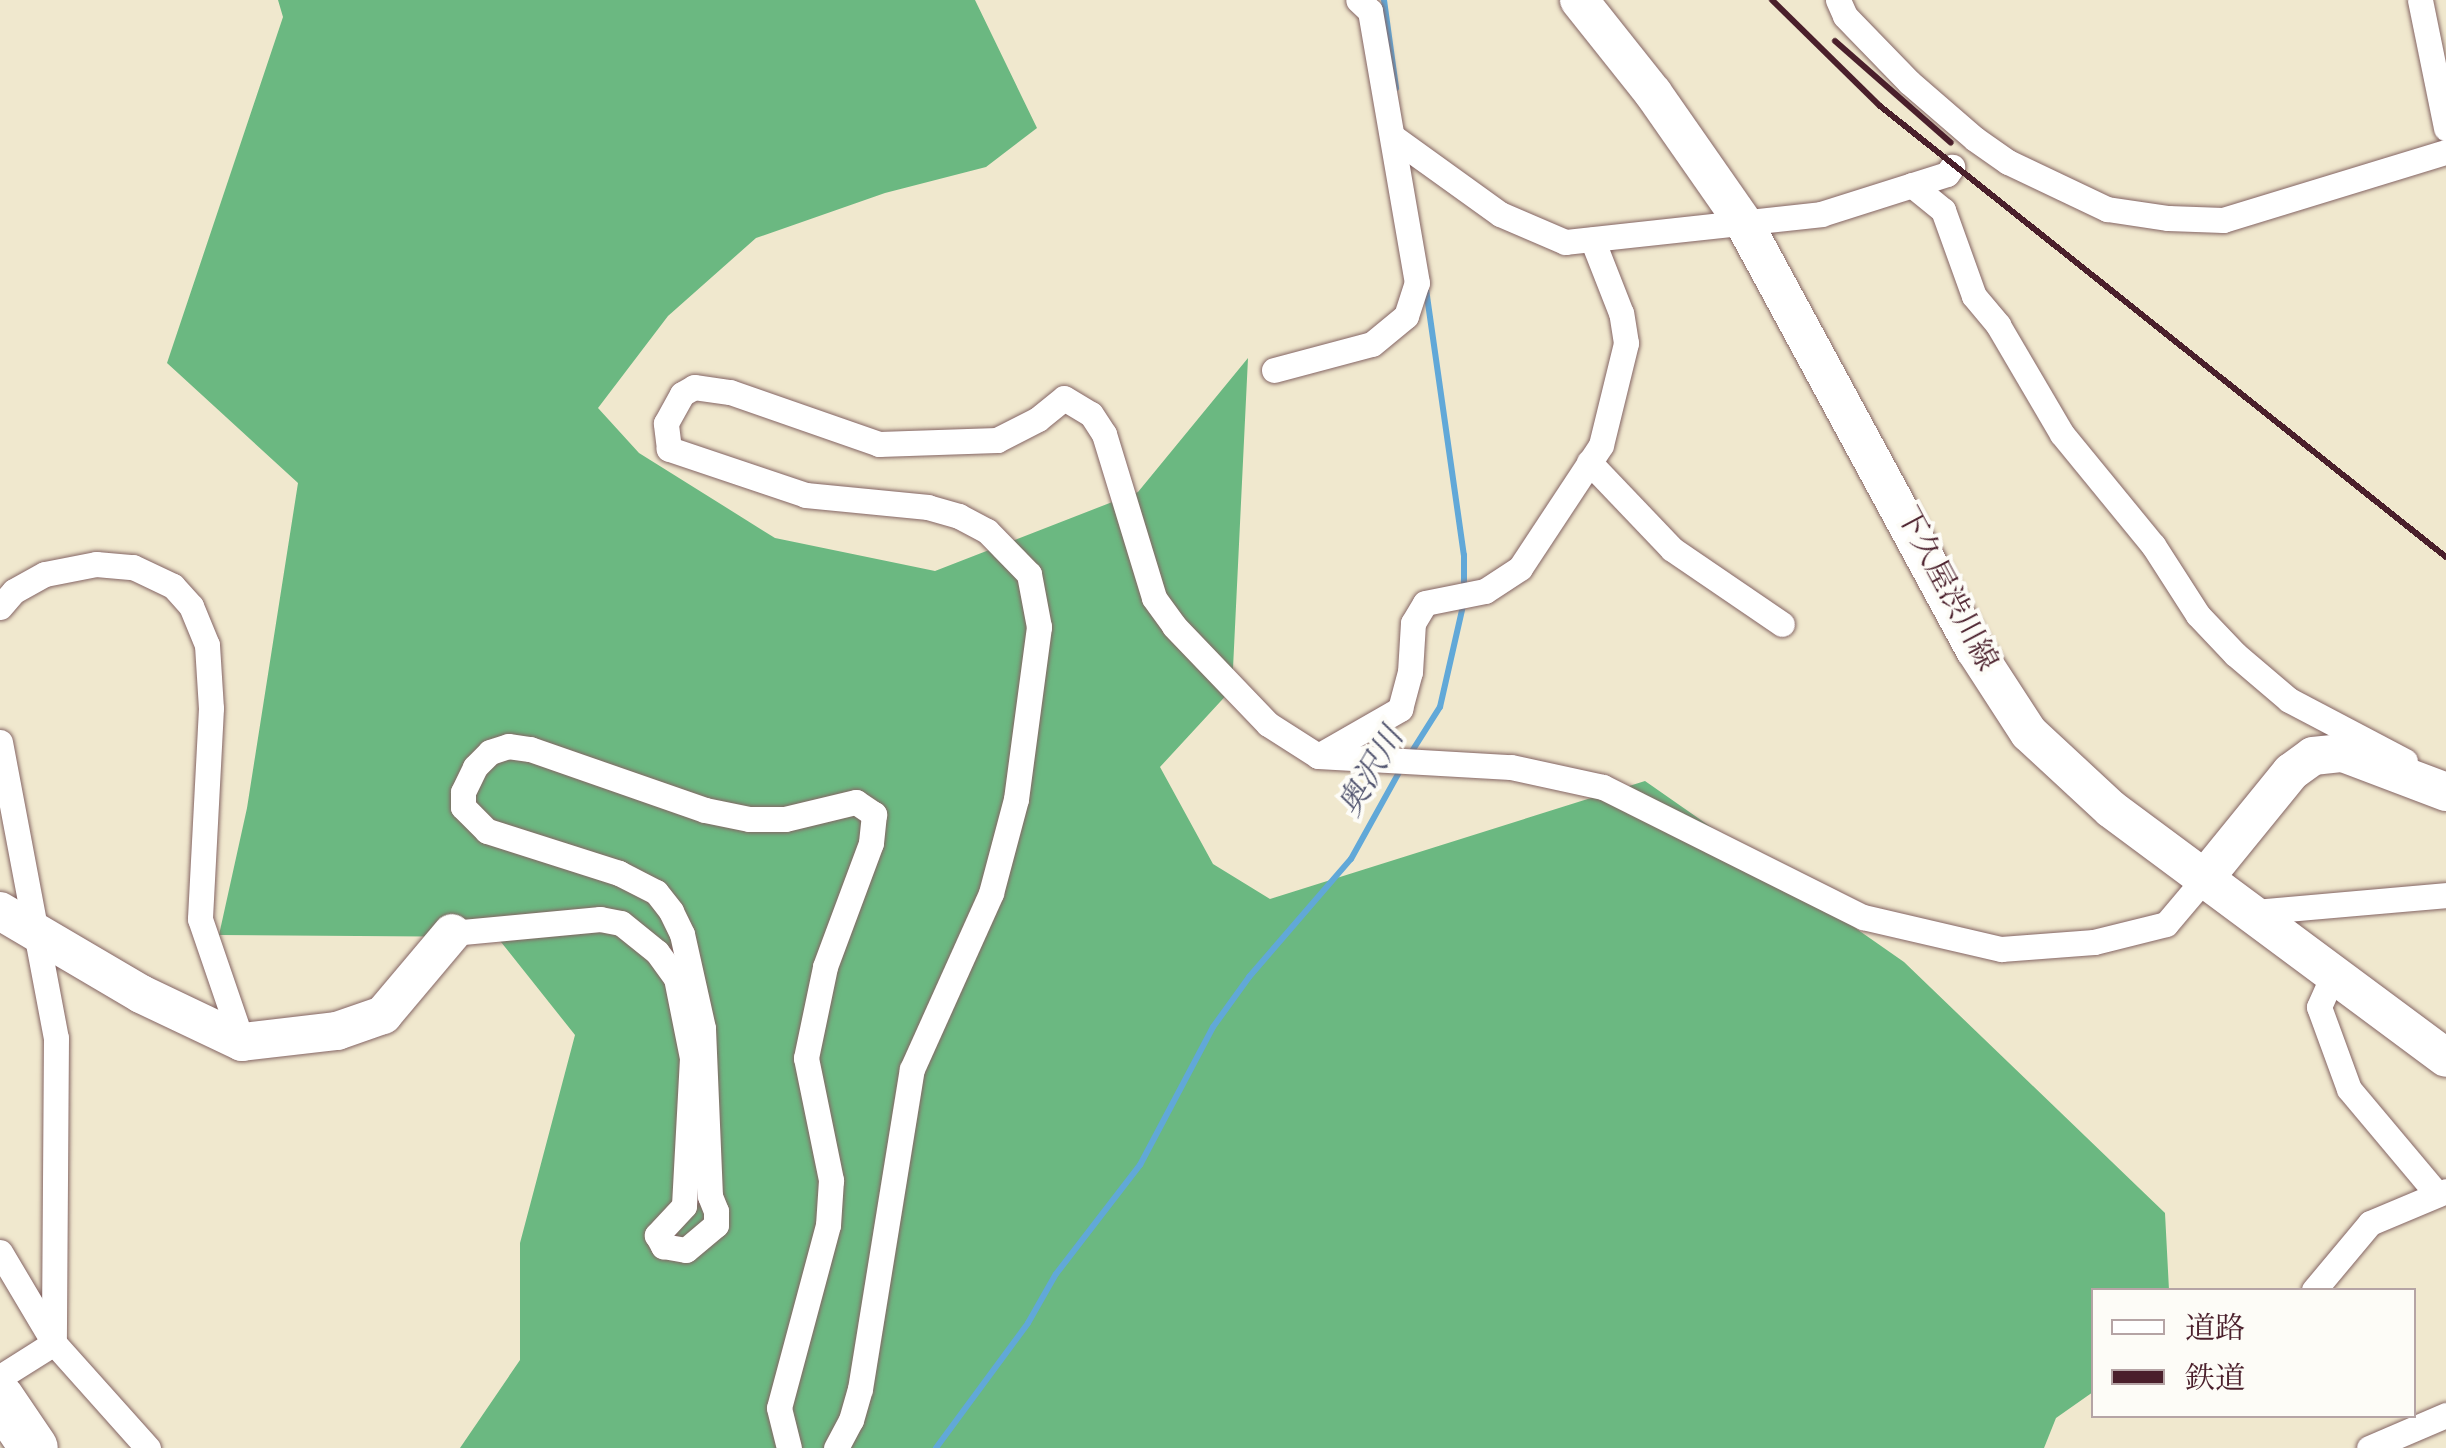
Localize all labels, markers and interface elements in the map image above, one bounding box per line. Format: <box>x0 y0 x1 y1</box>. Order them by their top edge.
street label: 下久屋渋川線 <box>1887 502 2003 678</box>
water label: 奥沢川 <box>1332 722 1414 824</box>
legend <box>2091 1288 2416 1418</box>
text: 道路 <box>2185 1309 2245 1352</box>
text: 鉄道 <box>2185 1359 2245 1402</box>

